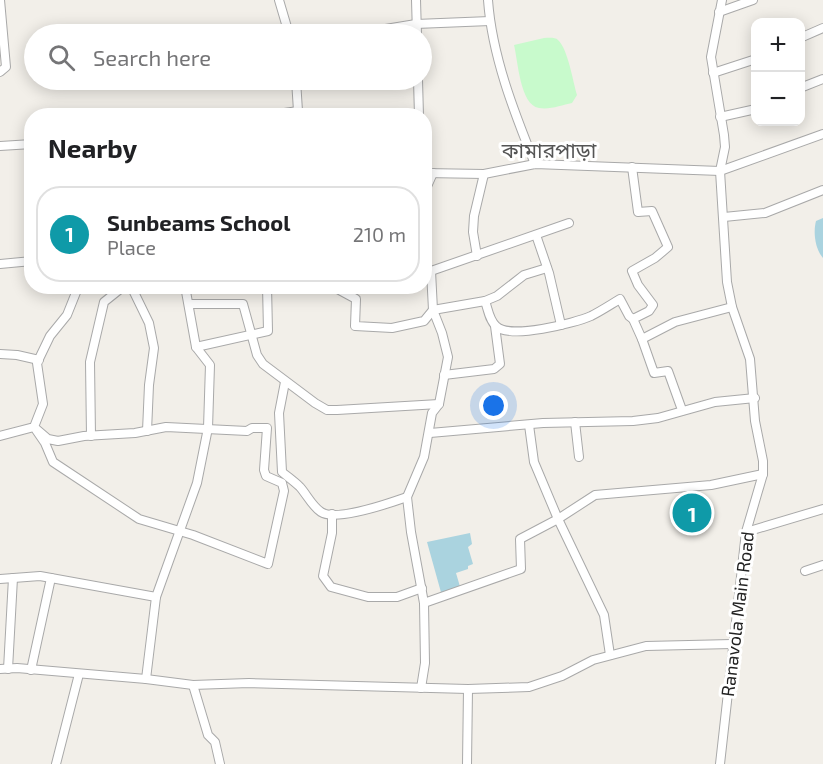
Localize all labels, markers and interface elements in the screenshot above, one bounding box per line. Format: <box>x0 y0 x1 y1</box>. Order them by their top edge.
map controls <box>751 18 805 126</box>
button: + <box>751 18 805 72</box>
search box <box>24 24 432 90</box>
icon: search <box>45 41 78 74</box>
text: Search here <box>93 44 211 70</box>
button: − <box>751 72 805 126</box>
text: Nearby <box>48 132 137 163</box>
district label: কামারপাড়া <box>501 137 597 162</box>
text: Sunbeams School <box>107 209 290 235</box>
text: 1 <box>65 222 74 246</box>
text: 210 m <box>353 222 406 246</box>
text: Place <box>107 235 156 259</box>
your location <box>479 391 508 420</box>
pin: 1 <box>672 490 712 536</box>
street label: Ranavola Main Road <box>716 530 758 698</box>

